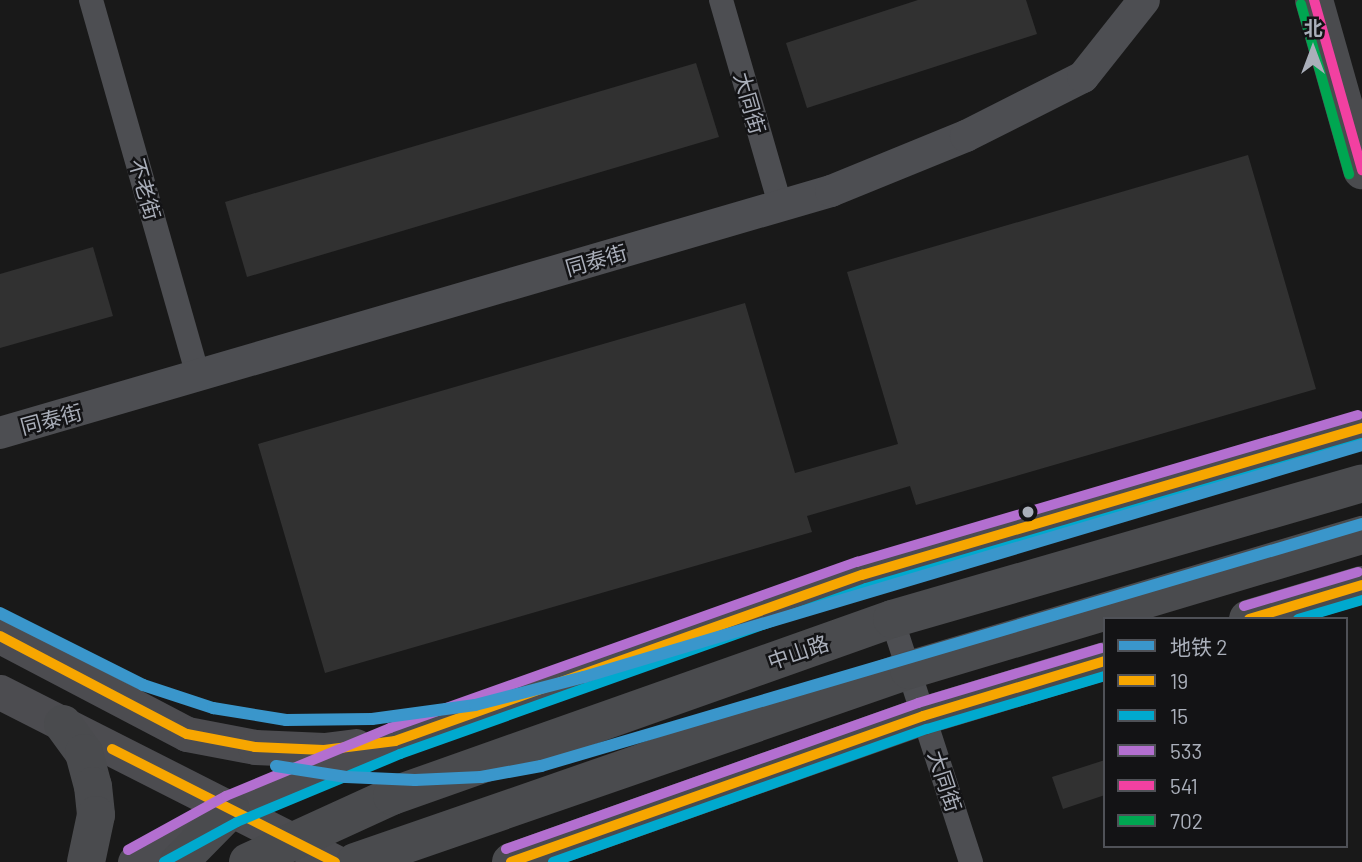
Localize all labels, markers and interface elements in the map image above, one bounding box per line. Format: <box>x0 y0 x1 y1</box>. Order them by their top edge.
north arrow <box>1278 14 1348 84</box>
text: 北 <box>1303 16 1323 39</box>
street label: 大同街 <box>729 69 771 137</box>
street label: 不老街 <box>124 155 166 223</box>
street label: 同泰街 <box>562 239 630 281</box>
street label: 同泰街 <box>17 399 85 439</box>
unlabelled marker <box>1021 505 1035 519</box>
legend <box>1103 617 1348 848</box>
street label: 中山路 <box>764 630 832 674</box>
text: 地铁 2 <box>1170 634 1227 659</box>
text: 19 <box>1170 668 1188 693</box>
text: 15 <box>1170 703 1188 728</box>
text: 533 <box>1170 738 1202 763</box>
street label: 大同街 <box>923 747 967 815</box>
text: 541 <box>1170 773 1198 798</box>
text: 702 <box>1170 808 1203 833</box>

